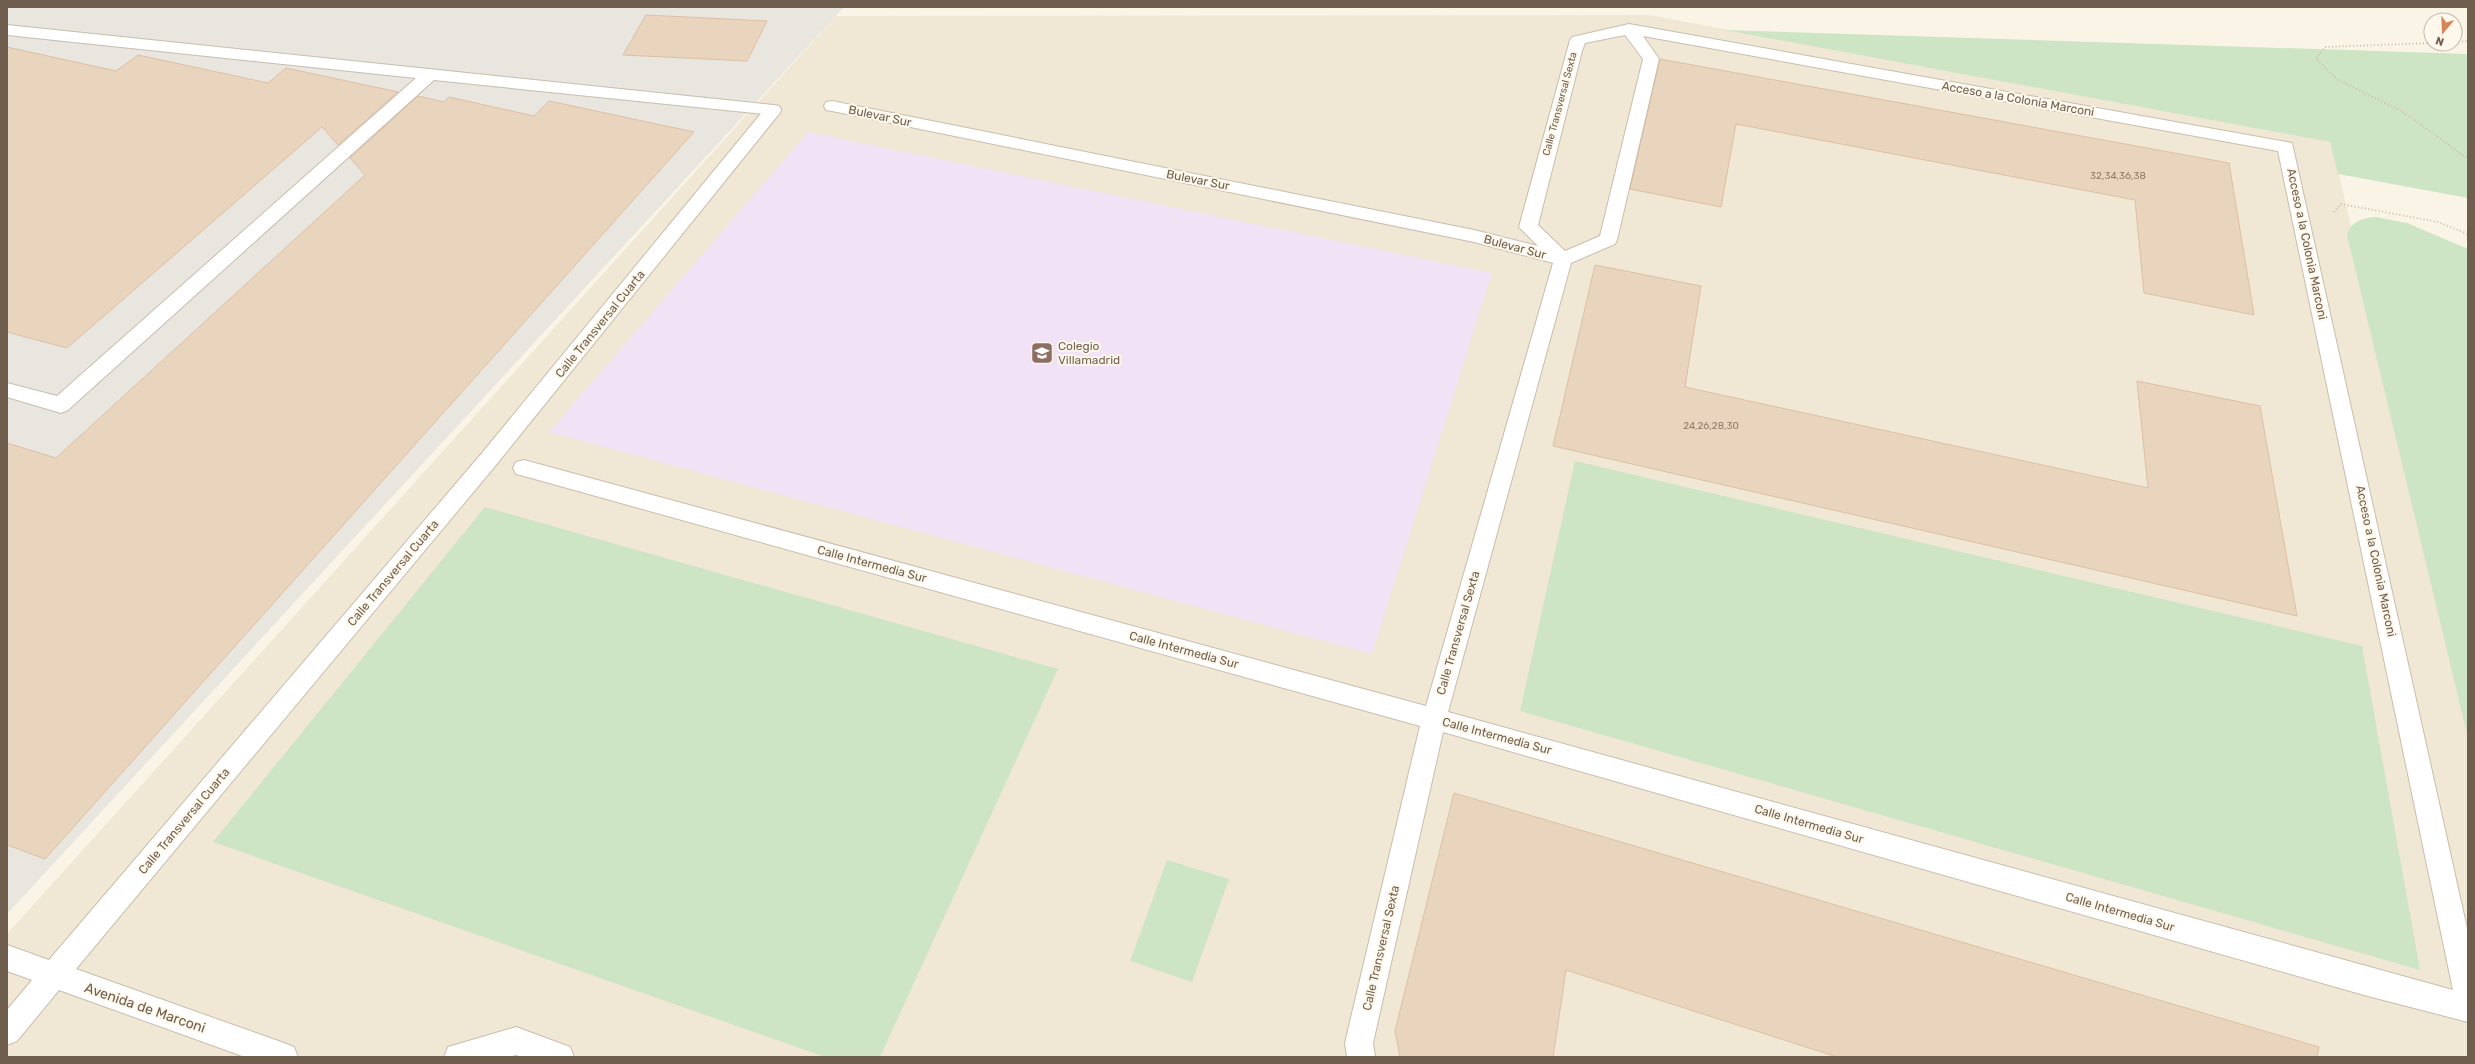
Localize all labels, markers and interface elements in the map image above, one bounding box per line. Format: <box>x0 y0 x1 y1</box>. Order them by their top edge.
north arrow <box>2423 12 2463 52</box>
text: N <box>2434 34 2446 48</box>
street label: Calle Transversal Sexta <box>1540 51 1580 157</box>
street label: Acceso a la Colonia Marconi <box>1941 79 2095 119</box>
street label: Bulevar Sur <box>847 102 913 130</box>
street label: Bulevar Sur <box>1165 167 1231 193</box>
street label: Acceso a la Colonia Marconi <box>2284 167 2330 321</box>
house number: 32,34,36,38 <box>2090 170 2146 182</box>
street label: Bulevar Sur <box>1482 232 1548 262</box>
street label: Calle Transversal Cuarta <box>552 267 648 381</box>
place label: Colegio Villamadrid <box>1058 339 1120 367</box>
school or university icon: Colegio Villamadrid <box>1029 340 1055 366</box>
house number: 24,26,28,30 <box>1683 420 1739 432</box>
street label: Acceso a la Colonia Marconi <box>2353 484 2399 638</box>
street label: Calle Transversal Cuarta <box>345 517 441 629</box>
street label: Calle Intermedia Sur <box>816 543 929 585</box>
street label: Calle Transversal Sexta <box>1434 569 1482 697</box>
street label: Calle Intermedia Sur <box>1128 629 1241 671</box>
street label: Calle Intermedia Sur <box>1441 715 1554 757</box>
street label: Calle Transversal Cuarta <box>136 765 232 877</box>
street label: Calle Intermedia Sur <box>1753 802 1866 846</box>
street label: Calle Transversal Sexta <box>1360 884 1402 1012</box>
street label: Calle Intermedia Sur <box>2064 890 2177 934</box>
street label: Avenida de Marconi <box>82 979 208 1037</box>

